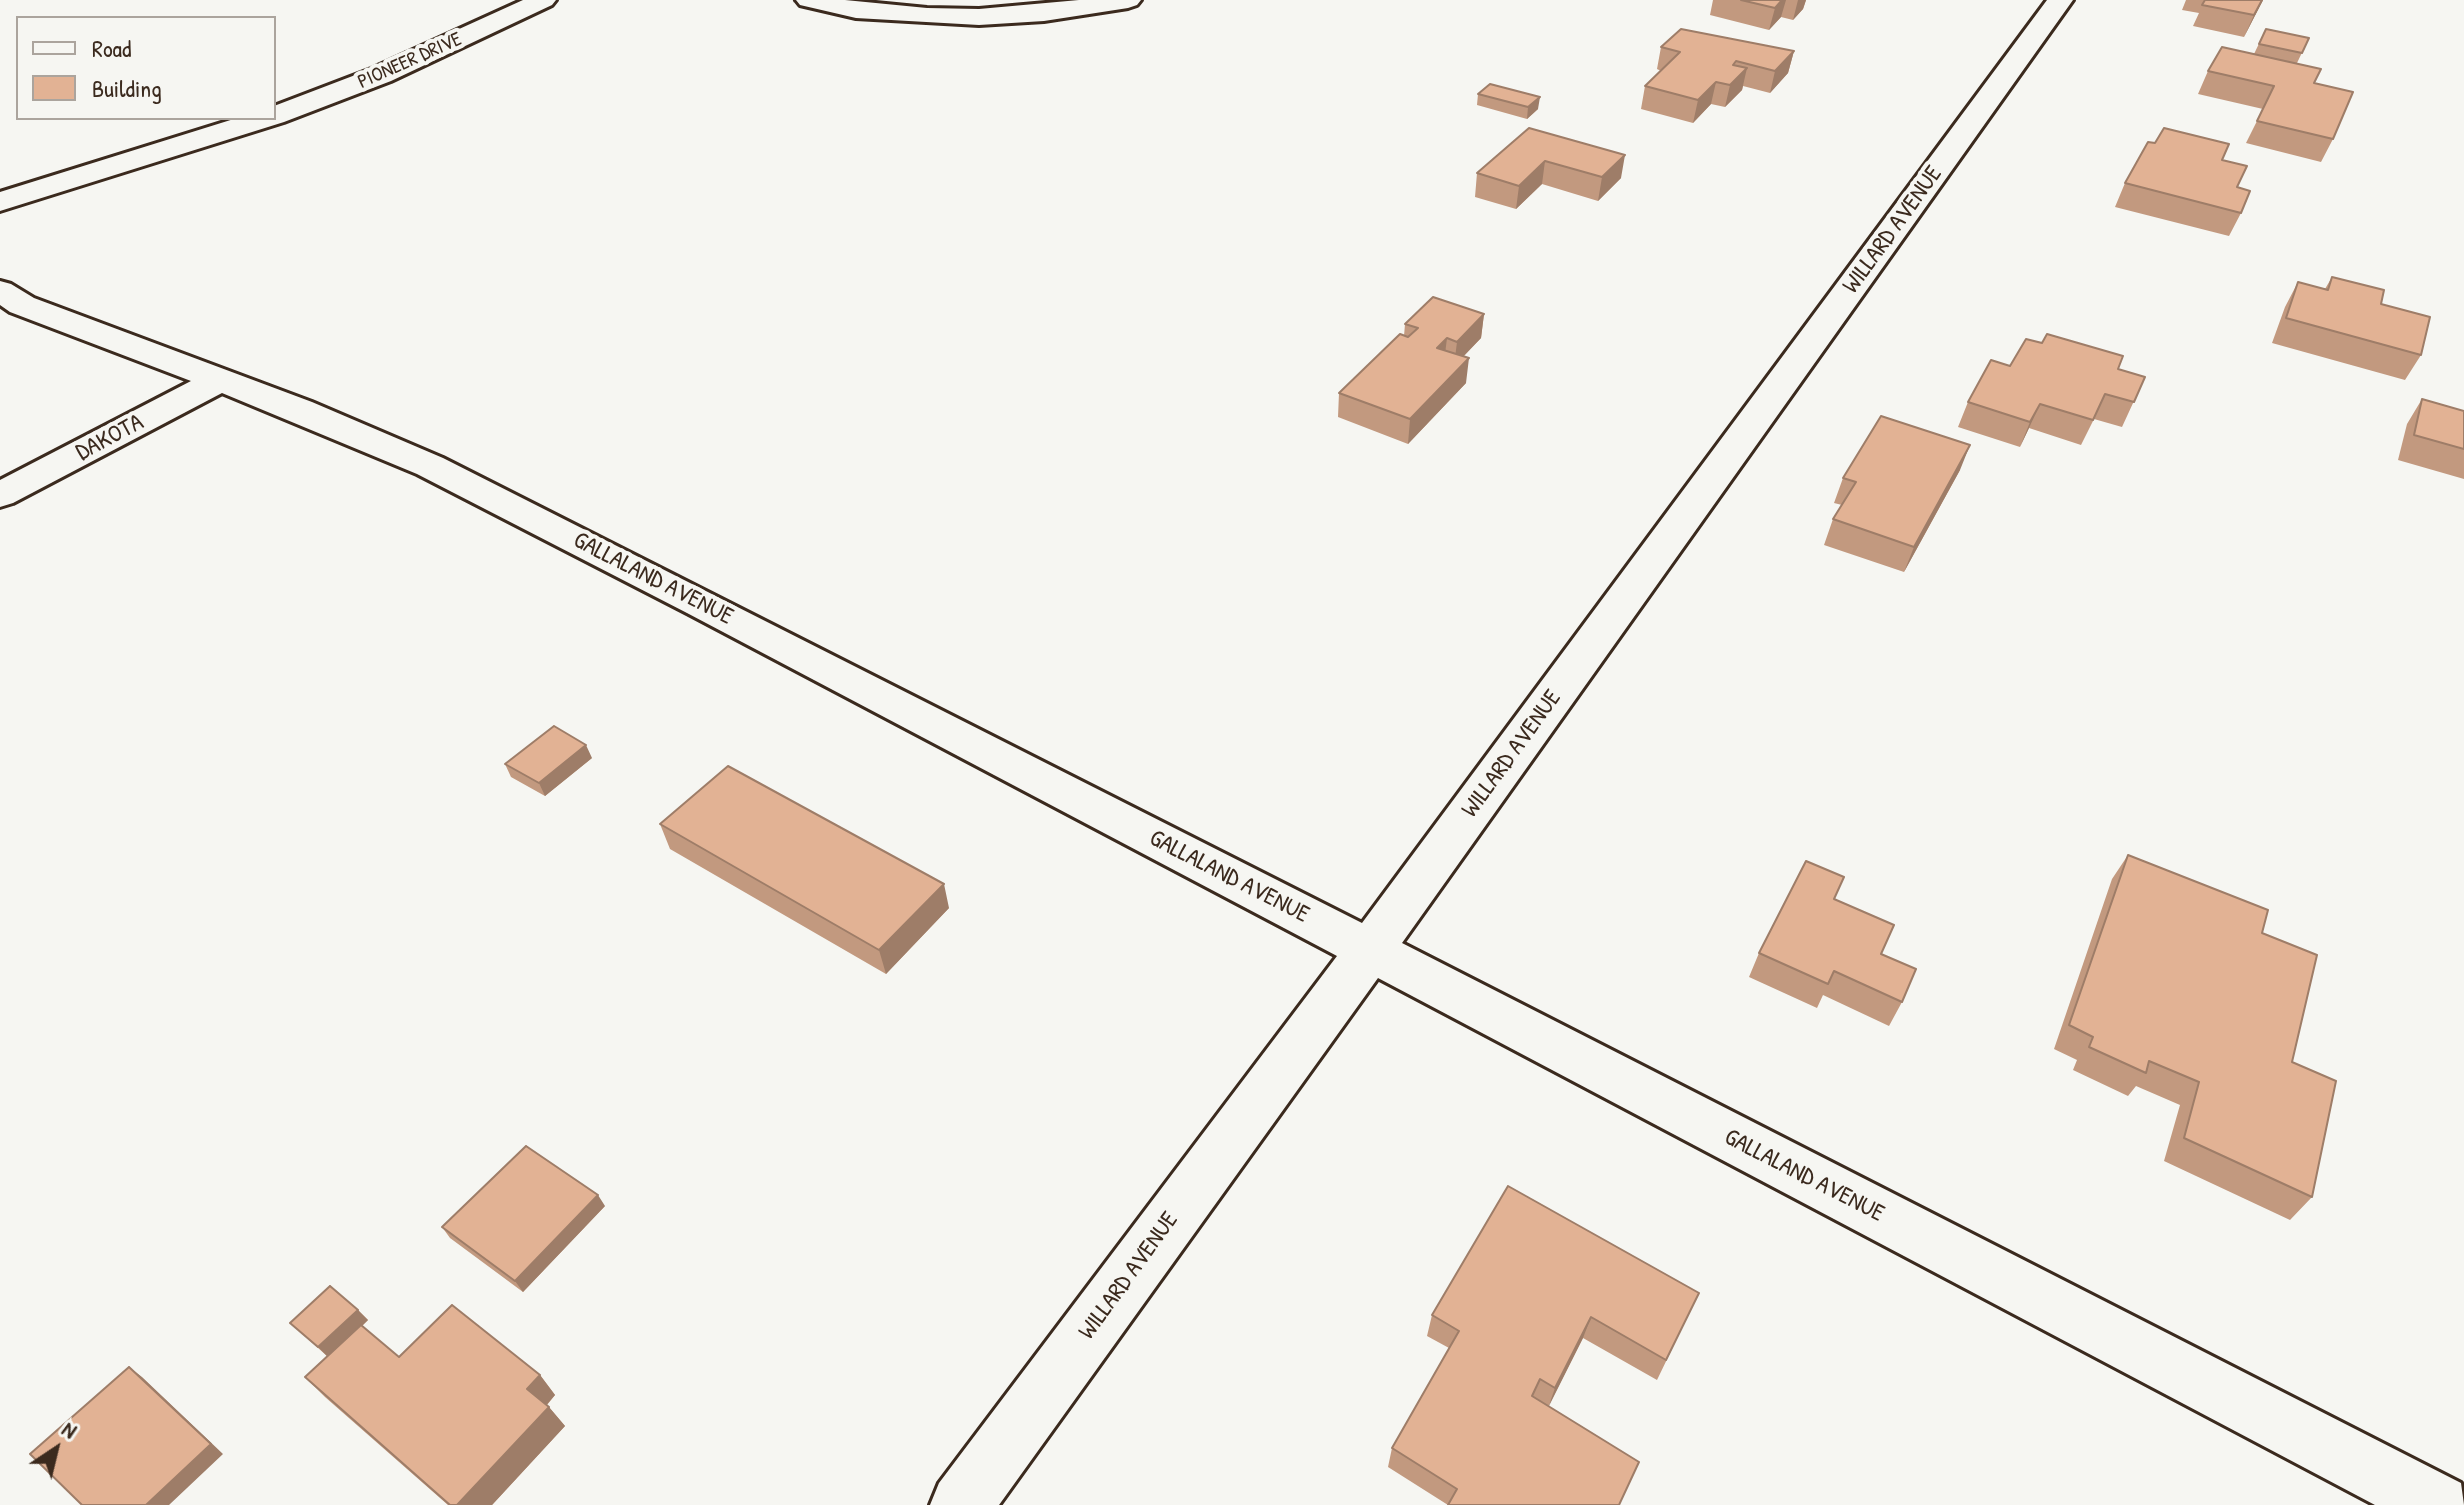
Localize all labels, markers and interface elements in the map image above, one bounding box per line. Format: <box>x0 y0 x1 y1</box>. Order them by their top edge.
legend <box>16 16 276 120</box>
street label: PIONEER DRIVE <box>355 28 465 94</box>
text: Road <box>92 32 131 64</box>
text: Building <box>92 72 162 104</box>
street label: WILLARD AVENUE <box>1837 161 1949 299</box>
street label: DAKOTA <box>71 408 149 468</box>
street label: GALLALAND AVENUE <box>568 526 738 632</box>
street label: WILLARD AVENUE <box>1456 685 1568 823</box>
street label: GALLALAND AVENUE <box>1144 824 1314 930</box>
street label: GALLALAND AVENUE <box>1719 1123 1889 1229</box>
street label: WILLARD AVENUE <box>1073 1207 1185 1345</box>
north arrow <box>16 1409 96 1489</box>
text: N <box>56 1414 83 1445</box>

